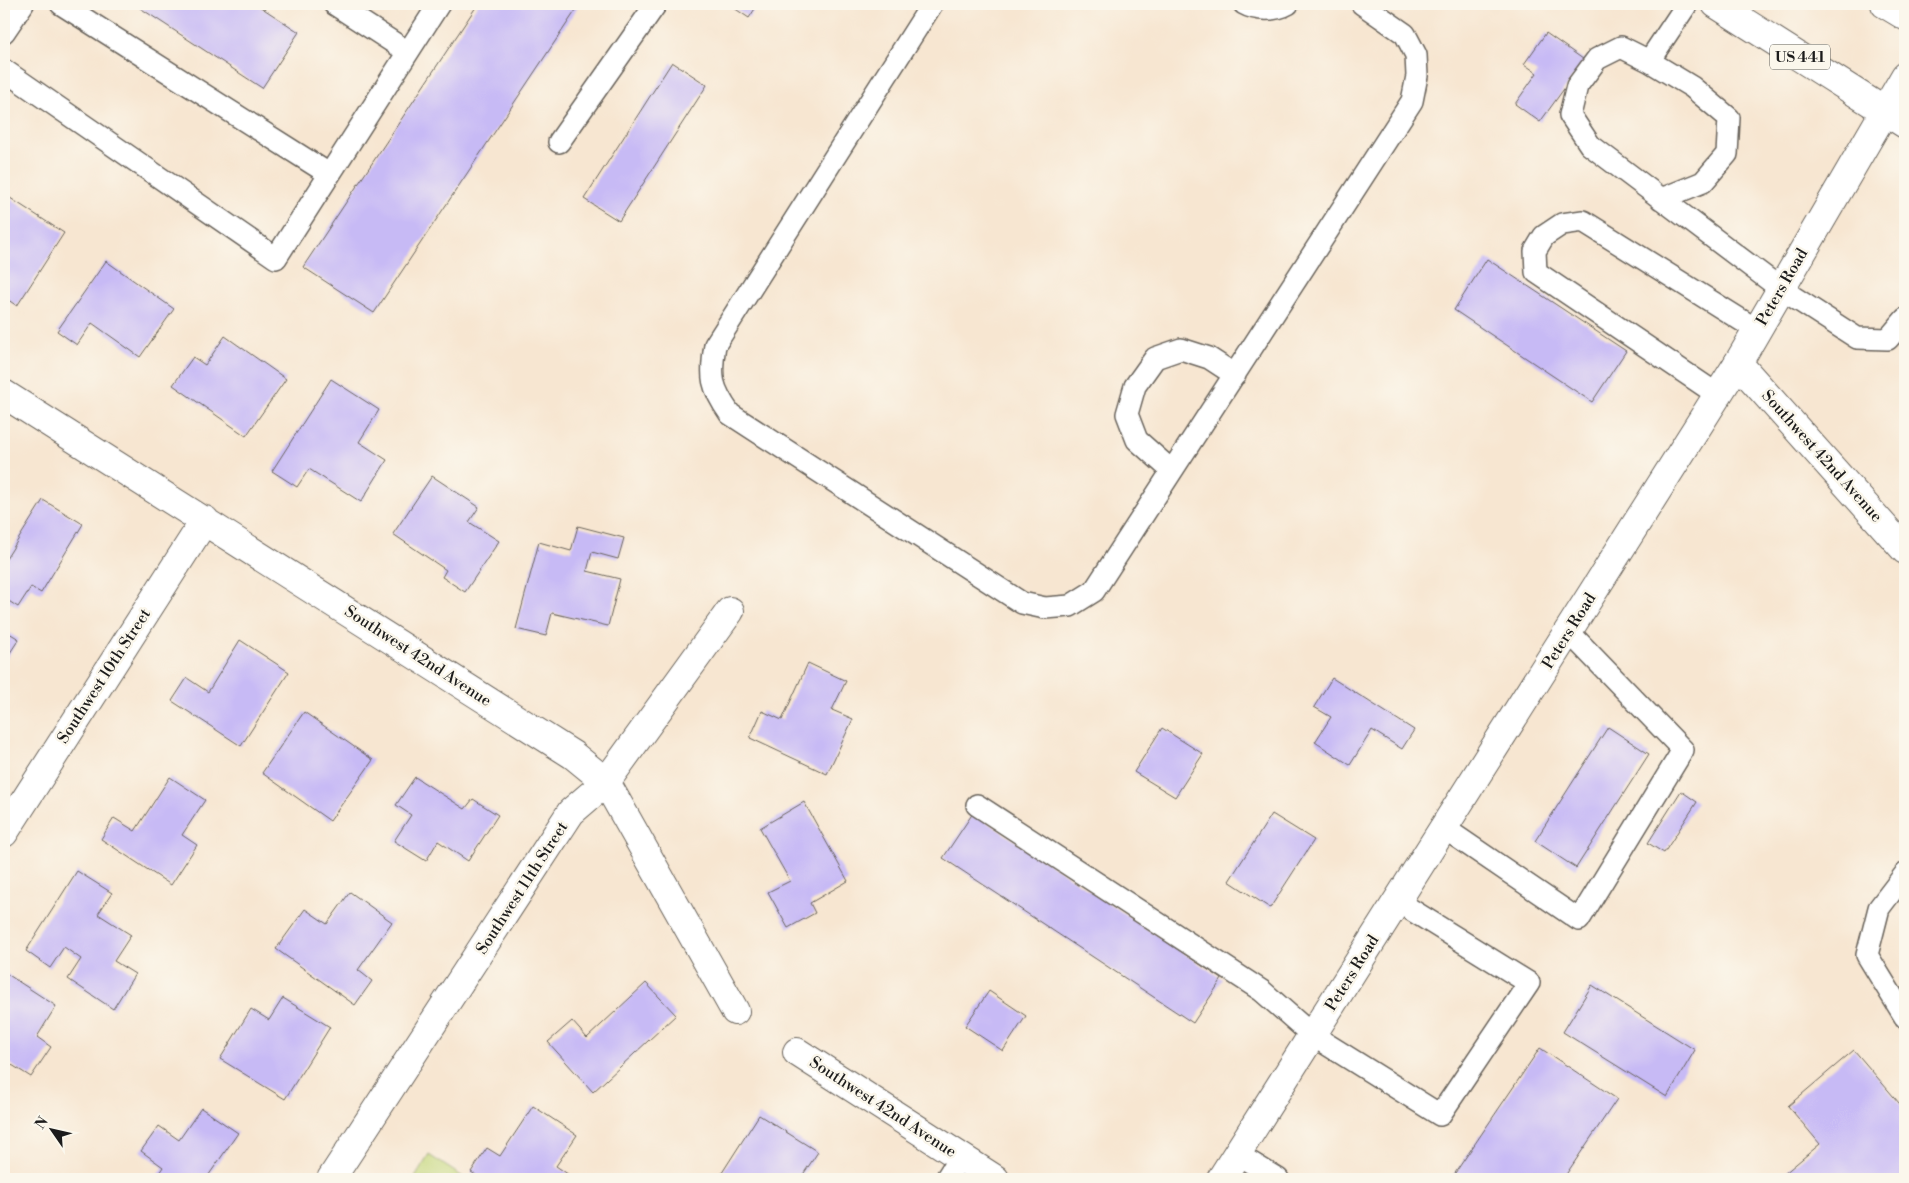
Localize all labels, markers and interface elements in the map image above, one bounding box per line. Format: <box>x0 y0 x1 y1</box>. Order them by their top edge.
road number: US 441 <box>1770 44 1830 70</box>
street label: Peters Road <box>1752 245 1812 329</box>
street label: Southwest 42nd Avenue <box>1757 386 1887 526</box>
street label: Peters Road <box>1538 589 1600 673</box>
street label: Southwest 42nd Avenue <box>341 601 495 711</box>
street label: Southwest 10th Street <box>53 605 155 747</box>
street label: Southwest 11th Street <box>472 818 573 958</box>
street label: Peters Road <box>1321 931 1383 1015</box>
street label: Southwest 42nd Avenue <box>806 1052 960 1162</box>
north arrow <box>28 1106 78 1156</box>
text: N <box>31 1114 53 1133</box>

